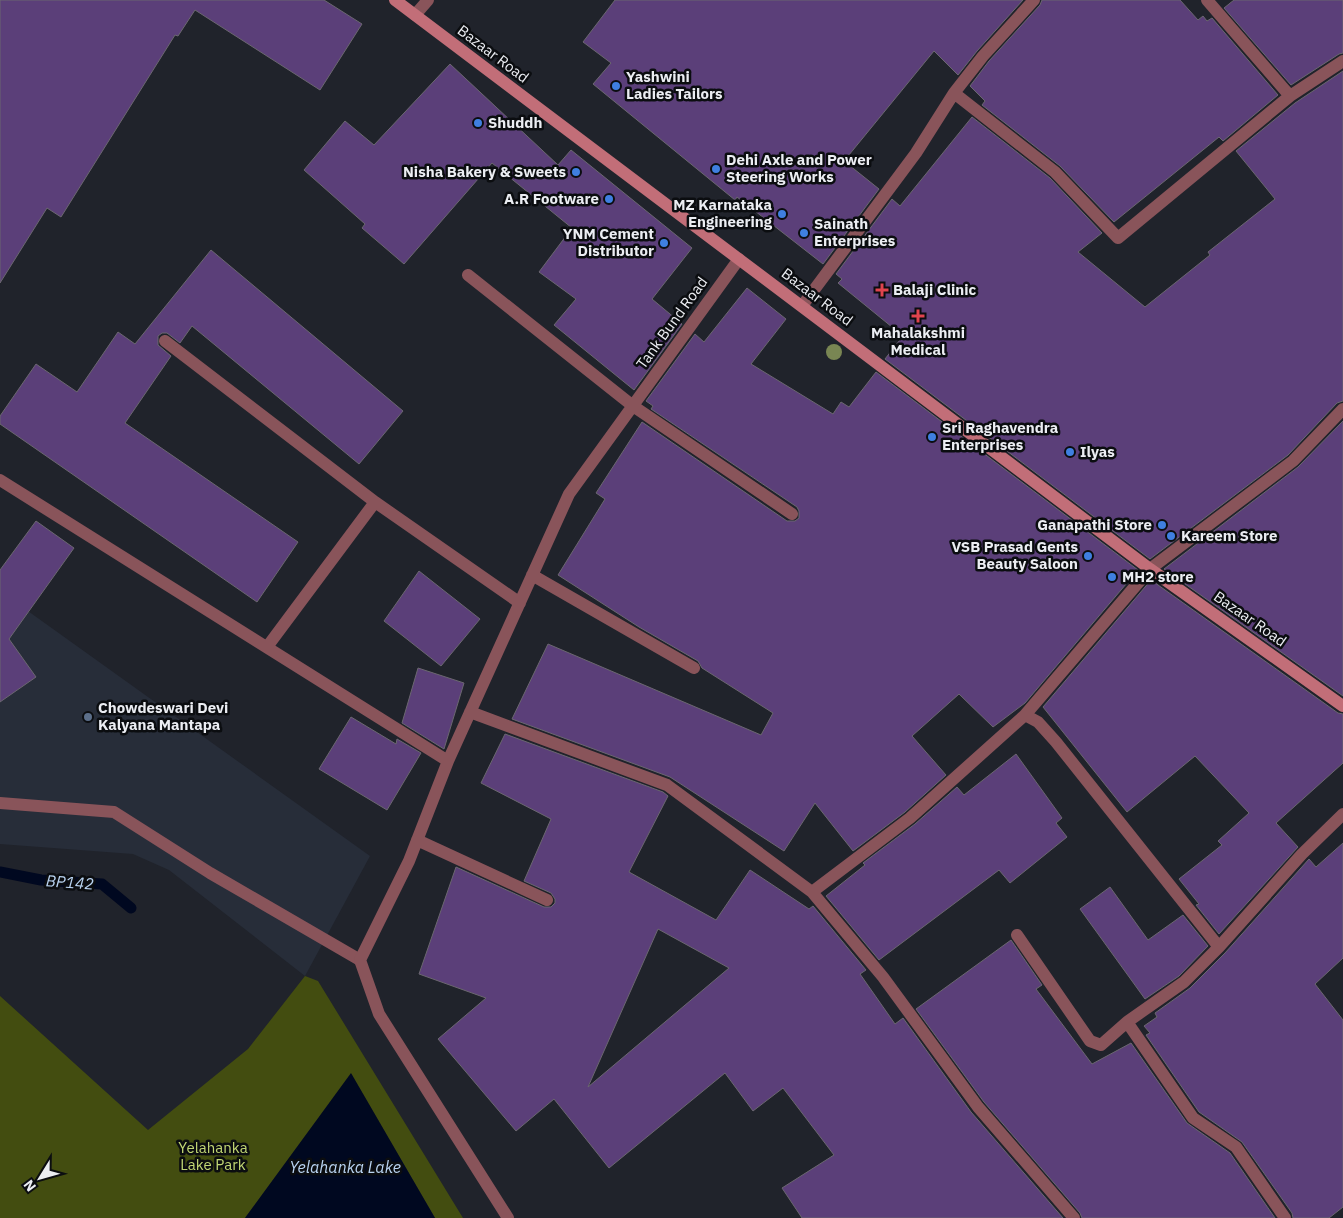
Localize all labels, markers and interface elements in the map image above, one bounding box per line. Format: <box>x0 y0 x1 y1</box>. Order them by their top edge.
street label: Bazaar Road <box>454 21 533 87</box>
place label: Yashwini Ladies Tailors <box>626 67 723 103</box>
marker: Yashwini Ladies Tailors <box>610 80 622 92</box>
place label: Shuddh <box>488 113 542 132</box>
marker: Shuddh <box>472 117 484 129</box>
place label: Dehi Axle and Power Steering Works <box>726 150 872 186</box>
place label: Nisha Bakery & Sweets <box>403 162 566 181</box>
marker: Dehi Axle and Power Steering Works <box>710 163 722 175</box>
marker: Nisha Bakery & Sweets <box>570 166 582 178</box>
place label: A.R Footware <box>504 189 599 208</box>
marker: A.R Footware <box>603 193 615 205</box>
place label: MZ Karnataka Engineering <box>673 195 773 231</box>
marker: MZ Karnataka Engineering <box>776 208 788 220</box>
place label: Sainath Enterprises <box>814 214 896 250</box>
place label: YNM Cement Distributor <box>563 224 654 260</box>
marker: Sainath Enterprises <box>798 227 810 239</box>
marker: YNM Cement Distributor <box>658 237 670 249</box>
street label: Bazaar Road <box>778 264 857 330</box>
street label: Tank Bund Road <box>632 273 711 372</box>
place label: Balaji Clinic <box>893 280 977 299</box>
marker: Balaji Clinic <box>875 283 889 297</box>
marker: Mahalakshmi Medical <box>912 310 924 322</box>
place label: Mahalakshmi Medical <box>871 323 965 359</box>
place label: Sri Raghavendra Enterprises <box>942 418 1059 454</box>
marker: Sri Raghavendra Enterprises <box>926 431 938 443</box>
place label: Ilyas <box>1080 442 1115 461</box>
marker: Ilyas <box>1064 446 1076 458</box>
place label: Ganapathi Store <box>1037 515 1152 534</box>
marker: Ganapathi Store <box>1156 519 1168 531</box>
place label: Kareem Store <box>1181 526 1277 545</box>
marker: Kareem Store <box>1165 530 1177 542</box>
place label: VSB Prasad Gents Beauty Saloon <box>952 537 1078 573</box>
marker: VSB Prasad Gents Beauty Saloon <box>1082 550 1094 562</box>
place label: MH2 store <box>1122 567 1194 586</box>
marker: MH2 store <box>1106 571 1118 583</box>
street label: Bazaar Road <box>1210 587 1290 651</box>
place label: Chowdeswari Devi Kalyana Mantapa <box>98 698 228 734</box>
marker: Chowdeswari Devi Kalyana Mantapa <box>82 711 94 723</box>
water label: BP142 <box>45 870 95 894</box>
park label: Yelahanka Lake Park <box>178 1138 248 1174</box>
north arrow <box>15 1153 65 1203</box>
water label: Yelahanka Lake <box>289 1157 401 1177</box>
text: N <box>19 1176 40 1195</box>

